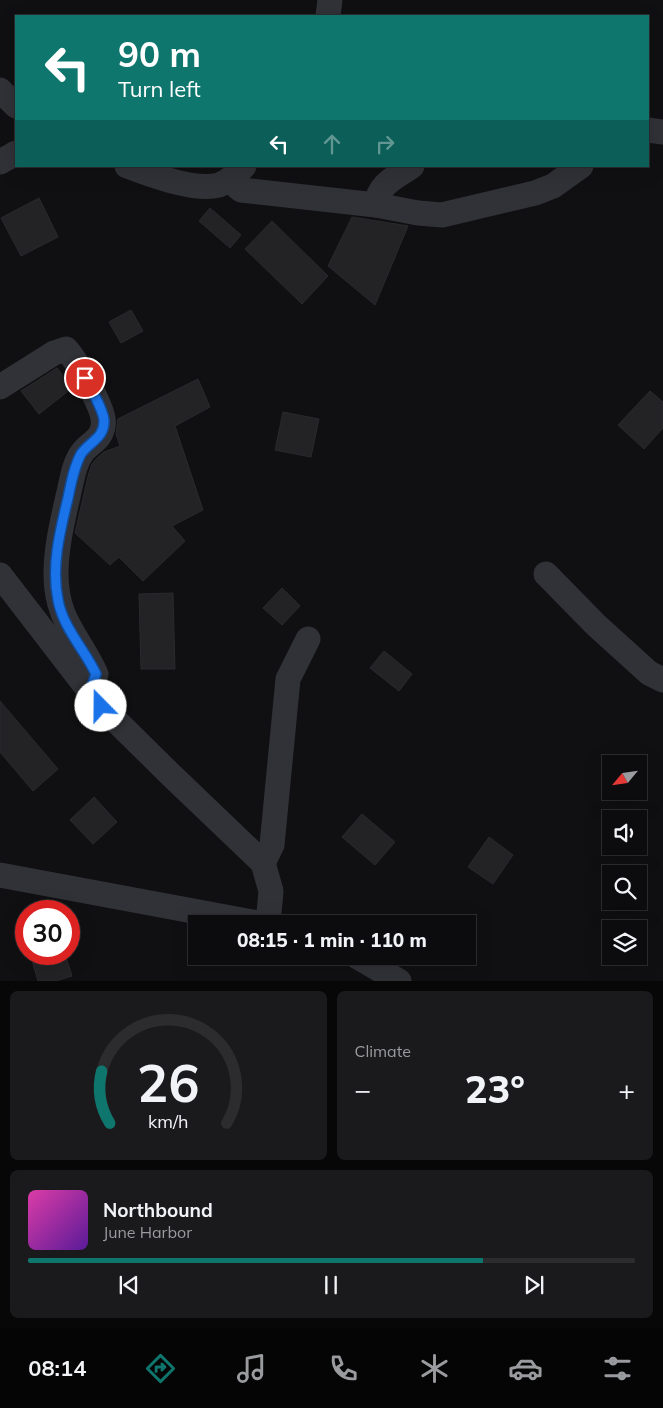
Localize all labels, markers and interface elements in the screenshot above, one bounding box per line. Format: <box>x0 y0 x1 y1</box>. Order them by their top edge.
text: 90 m <box>118 32 201 76</box>
icon: left <box>35 35 100 100</box>
text: Turn left <box>118 75 201 103</box>
icon: left <box>265 130 293 158</box>
icon: ahead <box>318 130 346 158</box>
icon: right <box>371 130 399 158</box>
pin <box>64 357 106 399</box>
icon: arrive <box>71 364 99 392</box>
position arrow <box>74 679 126 731</box>
north arrow <box>602 755 648 800</box>
map controls <box>602 755 647 965</box>
button: sound <box>602 810 647 855</box>
button: search <box>602 865 647 910</box>
speed limit sign: 30 <box>15 900 80 965</box>
button: layers <box>602 920 647 965</box>
text: 08:15 · 1 min · 110 m <box>237 928 427 952</box>
text: Climate <box>355 1041 411 1061</box>
text: 26 <box>137 1050 199 1115</box>
text: 23° <box>465 1065 525 1113</box>
text: − <box>355 1072 371 1107</box>
text: + <box>618 1072 635 1107</box>
text: km/h <box>148 1110 188 1132</box>
text: Northbound <box>103 1198 213 1222</box>
text: June Harbor <box>103 1222 192 1242</box>
icon: previous <box>115 1271 143 1299</box>
icon: pause <box>317 1271 345 1299</box>
icon: next <box>520 1271 548 1299</box>
icon: directions <box>143 1351 178 1386</box>
icon: music <box>234 1351 269 1386</box>
icon: phone <box>326 1351 361 1386</box>
icon: climate <box>417 1351 452 1386</box>
icon: car <box>508 1351 543 1386</box>
icon: filters <box>600 1351 635 1386</box>
text: 08:14 <box>28 1354 86 1382</box>

